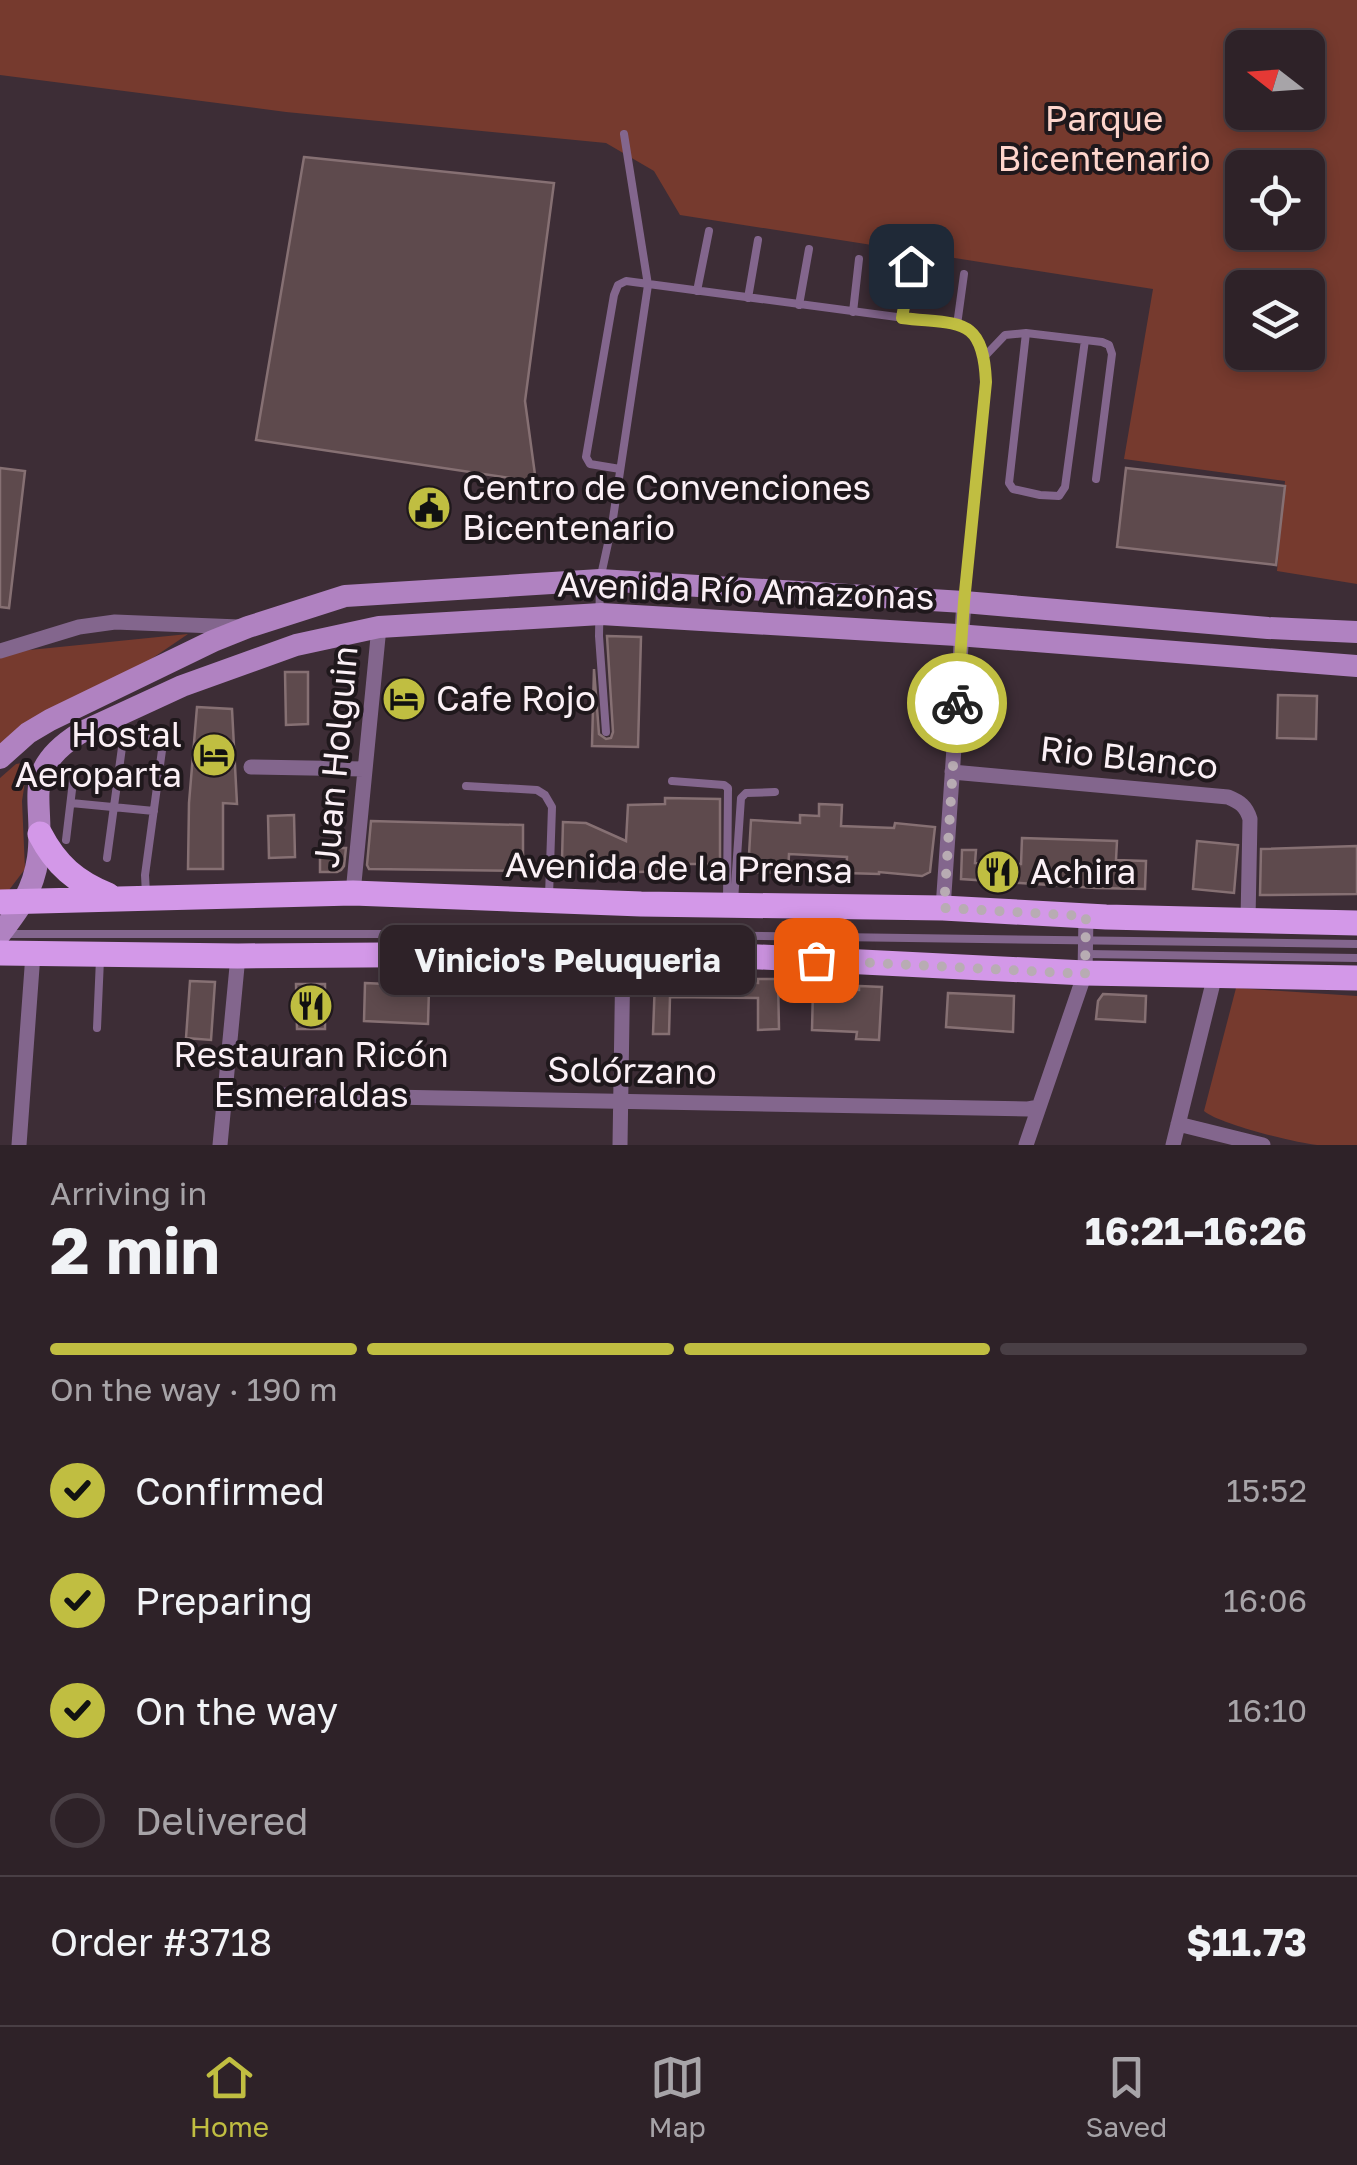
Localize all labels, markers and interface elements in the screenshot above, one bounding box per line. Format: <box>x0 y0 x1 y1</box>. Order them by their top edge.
north arrow <box>1225 30 1325 130</box>
map controls <box>1225 30 1325 370</box>
park label: Parque Bicentenario <box>997 97 1211 179</box>
button: locate <box>1225 150 1325 250</box>
pin <box>869 224 954 309</box>
icon: home <box>884 239 939 294</box>
button: layers <box>1225 270 1325 370</box>
place label: Centro de Convenciones Bicentenario <box>462 466 871 548</box>
public building icon: Centro de Convenciones Bicentenario <box>406 485 452 531</box>
street label: Avenida Río Amazonas <box>557 562 935 618</box>
street label: Juan Holguin <box>304 644 366 870</box>
courier <box>907 653 1007 753</box>
hotel icon: Cafe Rojo <box>381 676 427 722</box>
icon: bike <box>930 676 985 731</box>
place label: Cafe Rojo <box>436 677 596 719</box>
place label: Hostal Aeroparta <box>15 713 182 795</box>
street label: Rio Blanco <box>1038 727 1220 787</box>
hotel icon: Hostal Aeroparta <box>191 732 237 778</box>
street label: Avenida de la Prensa <box>505 843 853 891</box>
restaurant icon: Achira <box>975 849 1021 895</box>
place label: Achira <box>1030 850 1136 892</box>
pin <box>774 918 859 1003</box>
callout: Vinicio's Peluqueria <box>381 925 756 995</box>
icon: bag <box>789 933 844 988</box>
text: Vinicio's Peluqueria <box>414 941 721 979</box>
restaurant icon: Restauran Ricón Esmeraldas <box>288 983 334 1029</box>
place label: Restauran Ricón Esmeraldas <box>173 1033 449 1115</box>
street label: Solórzano <box>547 1048 717 1092</box>
text: Arriving in <box>50 1174 207 1212</box>
text: 16:21–16:26 <box>1085 1208 1307 1253</box>
text: 2 min <box>50 1210 220 1288</box>
text: On the way · 190 m <box>50 1370 338 1408</box>
icon: check <box>50 1463 105 1518</box>
text: Confirmed <box>135 1468 325 1513</box>
text: 15:52 <box>1226 1471 1307 1509</box>
icon: check <box>50 1573 105 1628</box>
text: Preparing <box>135 1578 313 1623</box>
text: 16:06 <box>1223 1581 1307 1619</box>
icon: check <box>50 1683 105 1738</box>
text: On the way <box>135 1688 338 1733</box>
text: 16:10 <box>1227 1691 1307 1729</box>
text: Delivered <box>135 1798 308 1843</box>
text: Order #3718 <box>50 1919 272 1964</box>
text: $11.73 <box>1186 1919 1307 1964</box>
tab: Home <box>190 2050 269 2143</box>
tab: Map <box>649 2050 706 2143</box>
tab: Saved <box>1085 2050 1167 2143</box>

